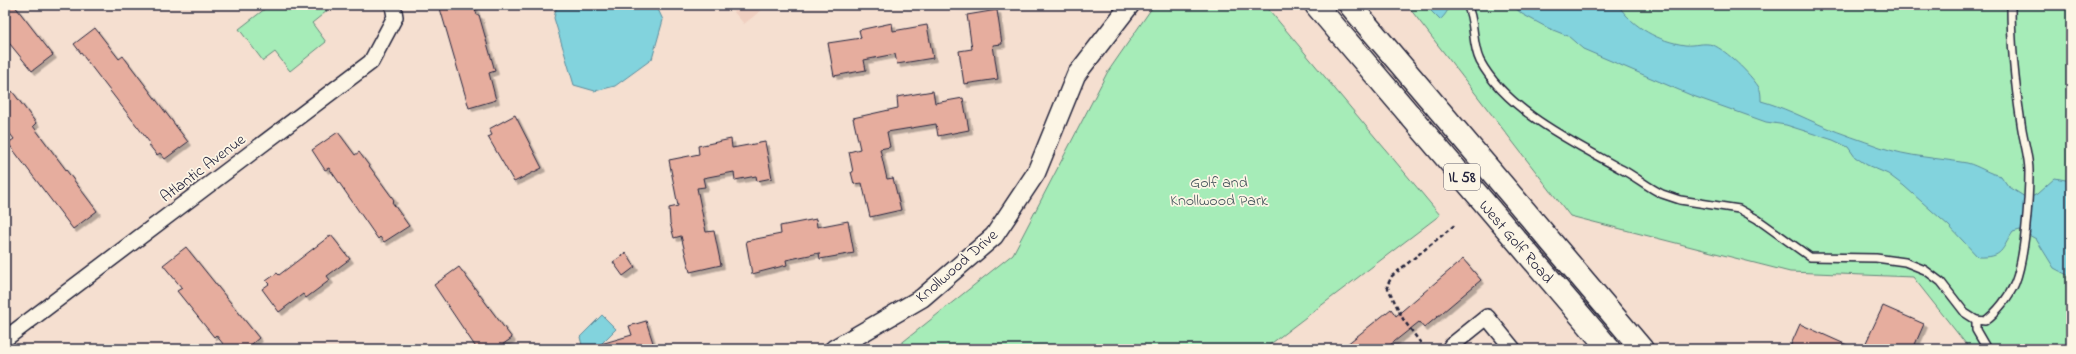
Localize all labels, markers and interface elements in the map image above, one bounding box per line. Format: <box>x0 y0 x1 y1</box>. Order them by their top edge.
street label: Atlantic Avenue <box>155 128 252 209</box>
road number: IL 58 <box>1444 164 1480 190</box>
park label: Golf and Knollwood Park <box>1170 171 1269 213</box>
street label: West Golf Road <box>1472 195 1559 289</box>
street label: Knollwood Drive <box>911 223 1004 309</box>

